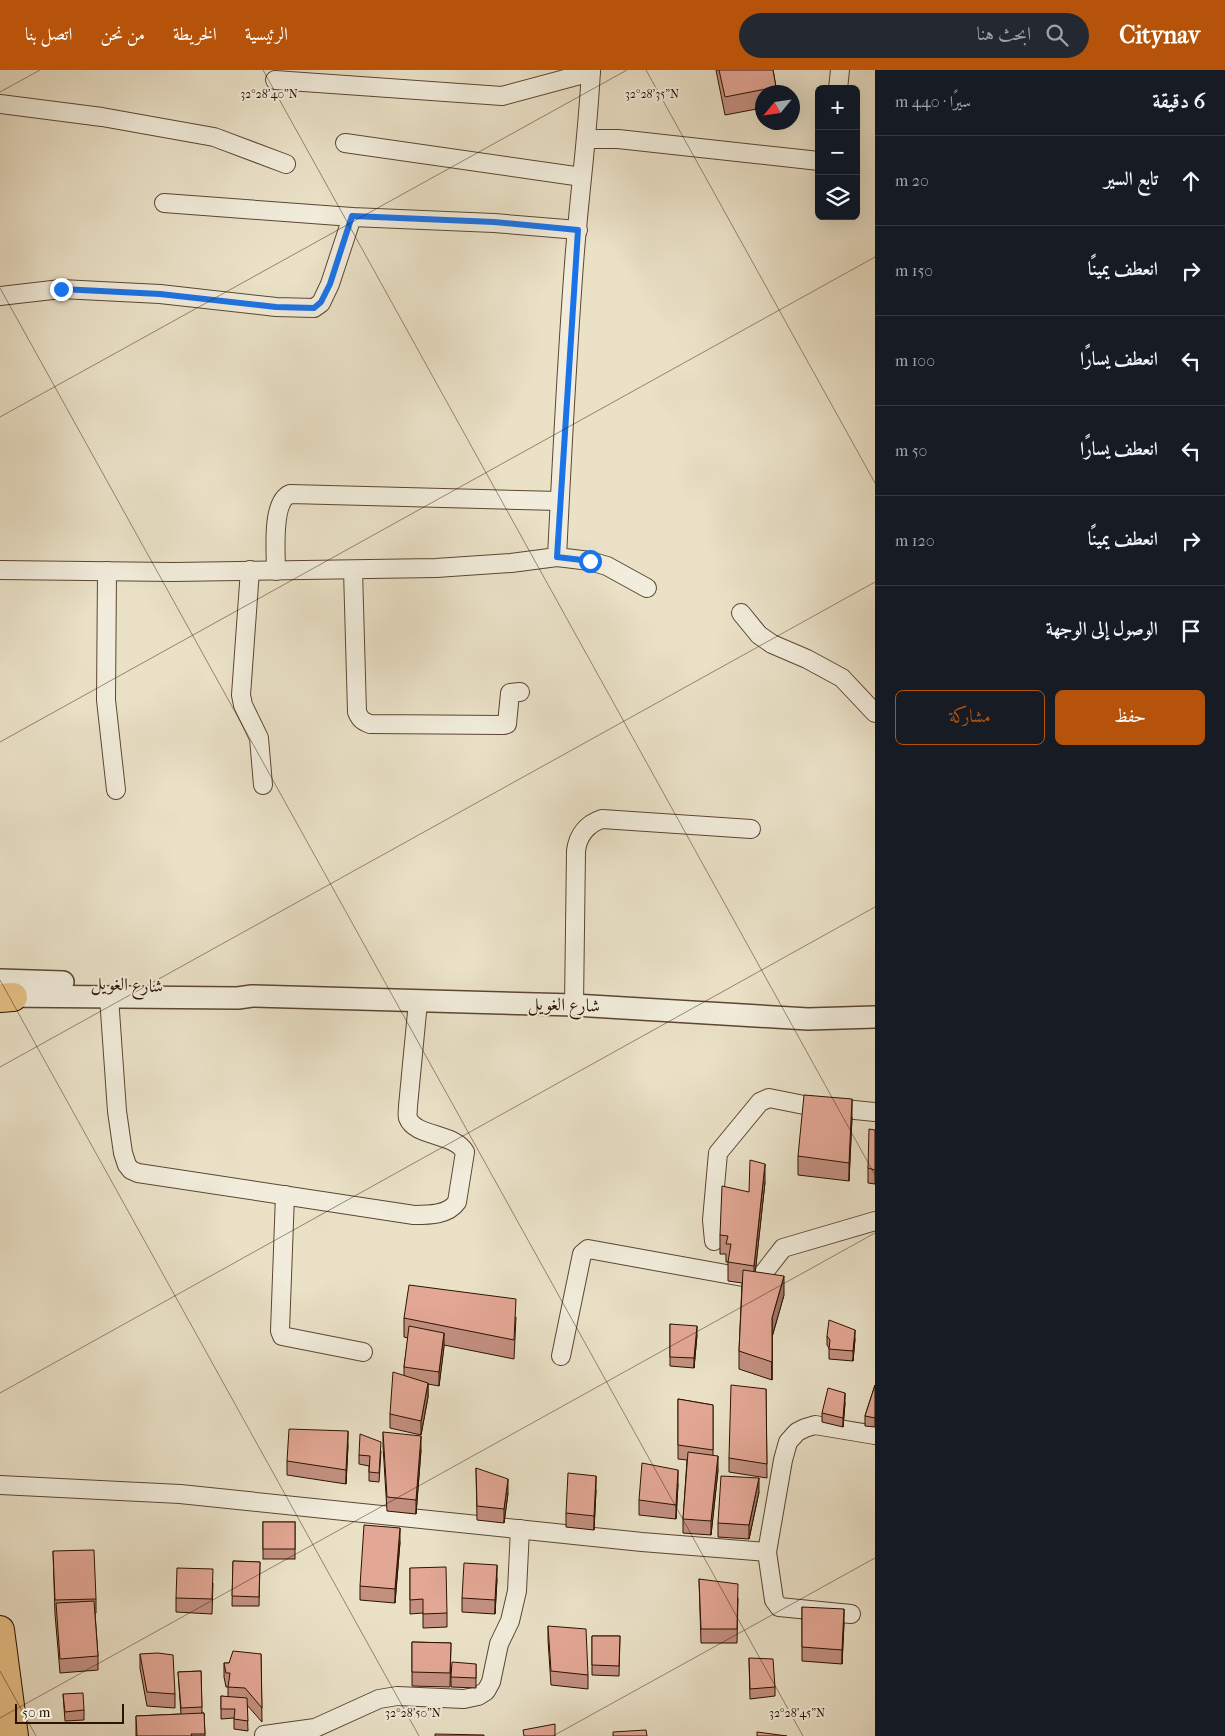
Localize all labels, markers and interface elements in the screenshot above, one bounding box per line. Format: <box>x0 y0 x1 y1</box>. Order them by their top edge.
search box <box>739 13 1089 58</box>
icon: search <box>1043 21 1071 49</box>
text: Citynav <box>1119 21 1200 49</box>
text: ابحث هنا <box>976 23 1031 45</box>
text: اتصل بنا <box>25 24 72 45</box>
text: من نحن <box>100 24 145 45</box>
text: الخريطة <box>173 24 217 45</box>
text: الرئيسية <box>245 24 288 45</box>
north arrow <box>755 85 800 130</box>
map controls <box>815 85 860 220</box>
button: + <box>815 85 860 130</box>
text: 32°28'40"N <box>240 87 298 101</box>
text: 32°28'35"N <box>625 87 679 101</box>
text: 6 دقيقة <box>1152 89 1205 113</box>
text: سيرًا · 440 m <box>895 92 971 111</box>
button: − <box>815 130 860 175</box>
icon: ahead <box>1177 167 1205 195</box>
text: تابع السير <box>1104 168 1158 190</box>
text: 20 m <box>895 171 929 190</box>
button: layers <box>815 175 860 220</box>
icon: right <box>1177 257 1205 285</box>
text: انعطف يمينًا <box>1088 258 1158 280</box>
text: 150 m <box>895 261 933 280</box>
route end <box>50 278 73 301</box>
icon: left <box>1177 347 1205 375</box>
text: انعطف يسارًا <box>1080 348 1158 370</box>
text: 100 m <box>895 351 935 370</box>
icon: left <box>1177 437 1205 465</box>
text: انعطف يسارًا <box>1080 438 1158 460</box>
text: 50 m <box>895 441 927 460</box>
icon: right <box>1177 527 1205 555</box>
text: انعطف يمينًا <box>1088 528 1158 550</box>
text: 120 m <box>895 531 935 550</box>
route start <box>579 550 602 573</box>
icon: arrive <box>1177 617 1205 645</box>
text: الوصول إلى الوجهة <box>1046 618 1158 640</box>
button: مشاركة <box>895 690 1045 745</box>
button: حفظ <box>1055 690 1205 745</box>
street label: شارع الغويل <box>90 973 164 1001</box>
street label: شارع الغويل <box>527 993 600 1021</box>
scale bar <box>15 1701 124 1724</box>
text: 50 m <box>22 1704 50 1721</box>
text: 32°28'50"N <box>385 1706 441 1720</box>
text: 32°28'45"N <box>769 1706 825 1720</box>

